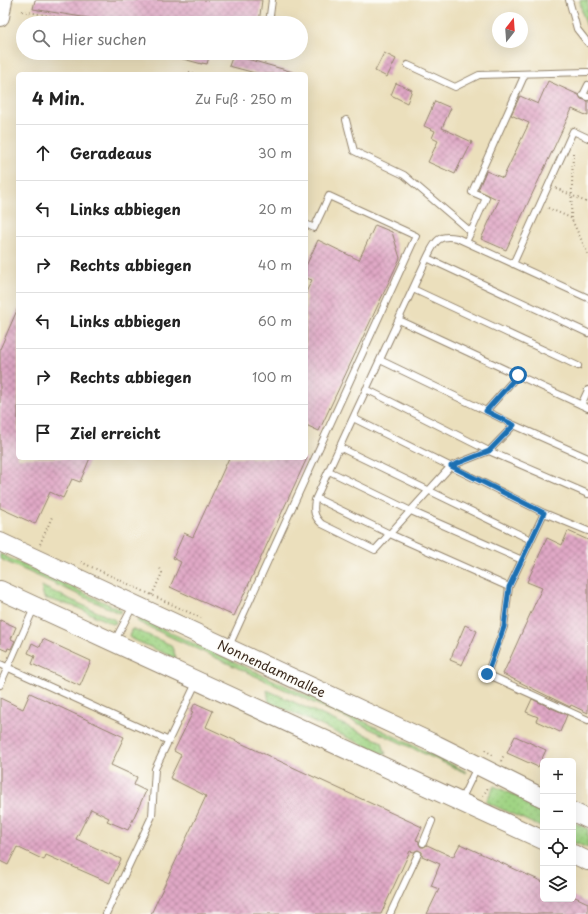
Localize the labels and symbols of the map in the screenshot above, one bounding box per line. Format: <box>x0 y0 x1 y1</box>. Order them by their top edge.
north arrow <box>492 12 528 48</box>
route start <box>509 366 527 384</box>
street label: Nonnendammallee <box>215 635 329 701</box>
route end <box>478 665 496 683</box>

